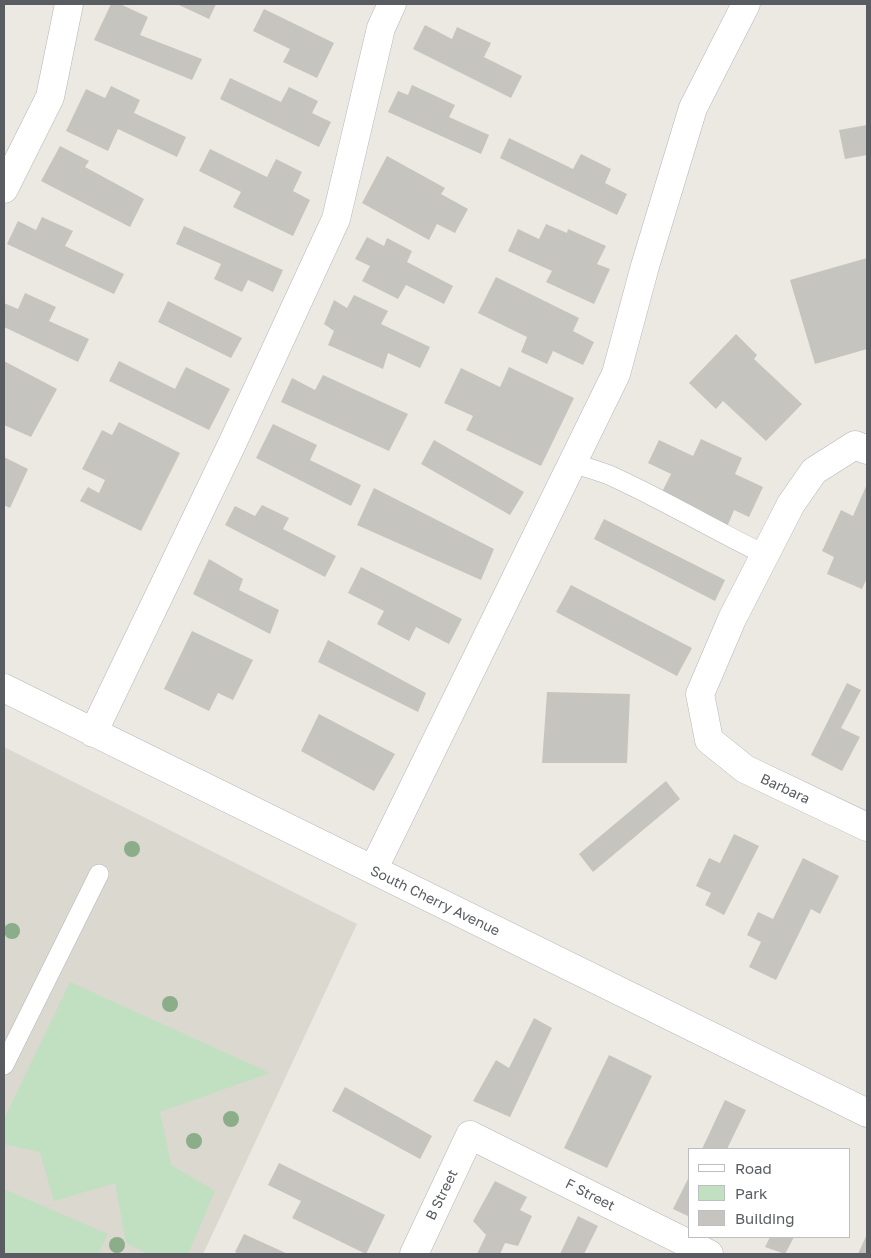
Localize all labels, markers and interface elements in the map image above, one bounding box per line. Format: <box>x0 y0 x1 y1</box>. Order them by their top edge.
street label: Barbara <box>758 770 812 808</box>
street label: South Cherry Avenue <box>368 862 502 940</box>
legend <box>688 1148 851 1238</box>
text: Road <box>735 1159 772 1177</box>
street label: B Street <box>423 1167 461 1223</box>
street label: F Street <box>562 1175 618 1215</box>
text: Park <box>735 1184 767 1202</box>
text: Building <box>735 1209 795 1227</box>

